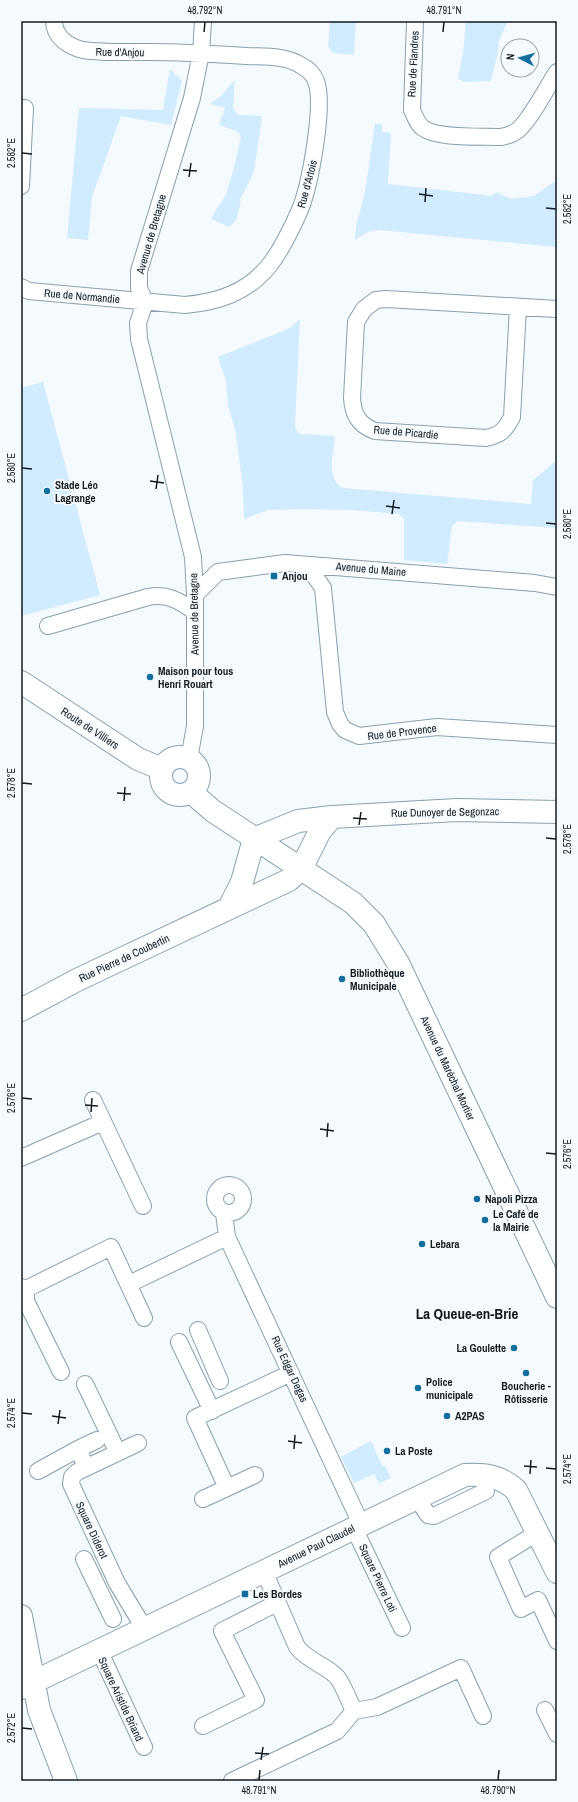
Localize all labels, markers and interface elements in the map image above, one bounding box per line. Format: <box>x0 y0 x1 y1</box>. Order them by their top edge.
text: 48.792°N <box>188 4 223 17</box>
text: 48.791°N <box>427 4 462 17</box>
street label: Rue de Flandres <box>404 30 422 98</box>
north arrow <box>500 38 540 78</box>
street label: Rue d'Anjou <box>95 45 145 59</box>
text: N <box>503 53 517 61</box>
text: 2.582°E <box>5 138 18 168</box>
street label: Rue d'Artois <box>294 158 320 210</box>
street label: Avenue de Bretagne <box>133 193 169 276</box>
text: 2.582°E <box>561 194 574 224</box>
street label: Rue de Normandie <box>43 286 121 306</box>
street label: Rue de Picardie <box>373 422 439 442</box>
text: 2.580°E <box>5 453 18 483</box>
place label: Stade Léo Lagrange <box>55 478 99 505</box>
marker: Stade Léo Lagrange <box>42 486 52 496</box>
text: 2.580°E <box>561 509 574 539</box>
street label: Avenue du Maine <box>334 559 407 579</box>
place label: Anjou <box>282 569 308 583</box>
marker: Anjou <box>269 571 279 581</box>
street label: Avenue de Bretagne <box>186 573 202 656</box>
place label: Maison pour tous Henri Rouart <box>158 664 233 691</box>
marker: Maison pour tous Henri Rouart <box>145 672 155 682</box>
street label: Route de Villiers <box>58 704 122 752</box>
street label: Rue de Provence <box>367 721 437 743</box>
text: 2.578°E <box>5 768 18 798</box>
street label: Rue Dunoyer de Segonzac <box>391 804 500 820</box>
text: 2.578°E <box>561 824 574 854</box>
street label: Rue Pierre de Coubertin <box>77 931 171 985</box>
place label: Bibliothèque Municipale <box>350 966 405 993</box>
marker: Bibliothèque Municipale <box>337 974 347 984</box>
street label: Avenue du Maréchal Mortier <box>417 1013 478 1122</box>
text: 2.576°E <box>5 1083 18 1113</box>
text: 2.576°E <box>561 1139 574 1169</box>
place label: Napoli Pizza <box>485 1192 538 1206</box>
marker: Napoli Pizza <box>472 1194 482 1204</box>
place label: Le Café de la Mairie <box>493 1207 539 1234</box>
marker: Le Café de la Mairie <box>480 1215 490 1225</box>
place label: Lebara <box>430 1237 460 1251</box>
marker: Lebara <box>417 1239 427 1249</box>
district label: La Queue-en-Brie <box>416 1303 518 1324</box>
street label: Rue Edgar Degas <box>269 1334 312 1405</box>
place label: La Goulette <box>456 1341 506 1355</box>
marker: La Goulette <box>509 1343 519 1353</box>
marker: Boucherie - Rôtisserie <box>521 1368 531 1378</box>
place label: Police municipale <box>426 1375 473 1402</box>
place label: Boucherie - Rôtisserie <box>501 1379 551 1406</box>
marker: Police municipale <box>413 1383 423 1393</box>
text: 2.574°E <box>5 1398 18 1428</box>
place label: A2PAS <box>455 1409 484 1423</box>
marker: A2PAS <box>442 1411 452 1421</box>
place label: La Poste <box>395 1444 433 1458</box>
marker: La Poste <box>382 1446 392 1456</box>
text: 2.574°E <box>561 1454 574 1484</box>
street label: Square Diderot <box>73 1499 111 1561</box>
street label: Avenue Paul Claudel <box>274 1521 357 1571</box>
street label: Square Pierre Loti <box>356 1542 400 1614</box>
place label: Les Bordes <box>253 1587 302 1601</box>
marker: Les Bordes <box>240 1589 250 1599</box>
street label: Square Aristide Briand <box>95 1655 147 1743</box>
text: 2.572°E <box>5 1713 18 1743</box>
text: 48.791°N <box>242 1784 277 1797</box>
text: 48.790°N <box>481 1784 516 1797</box>

